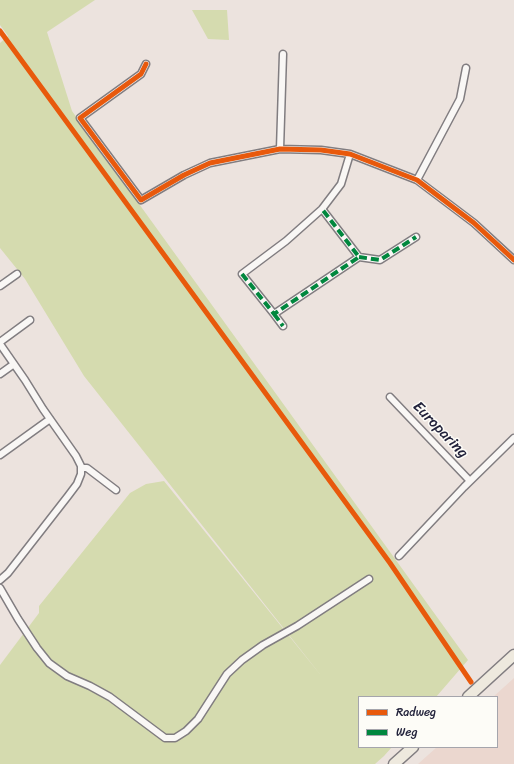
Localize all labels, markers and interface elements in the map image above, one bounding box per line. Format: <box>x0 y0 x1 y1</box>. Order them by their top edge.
street label: Europaring <box>409 398 471 462</box>
legend <box>358 696 498 748</box>
text: Radweg <box>396 701 436 723</box>
text: Weg <box>396 721 417 743</box>

